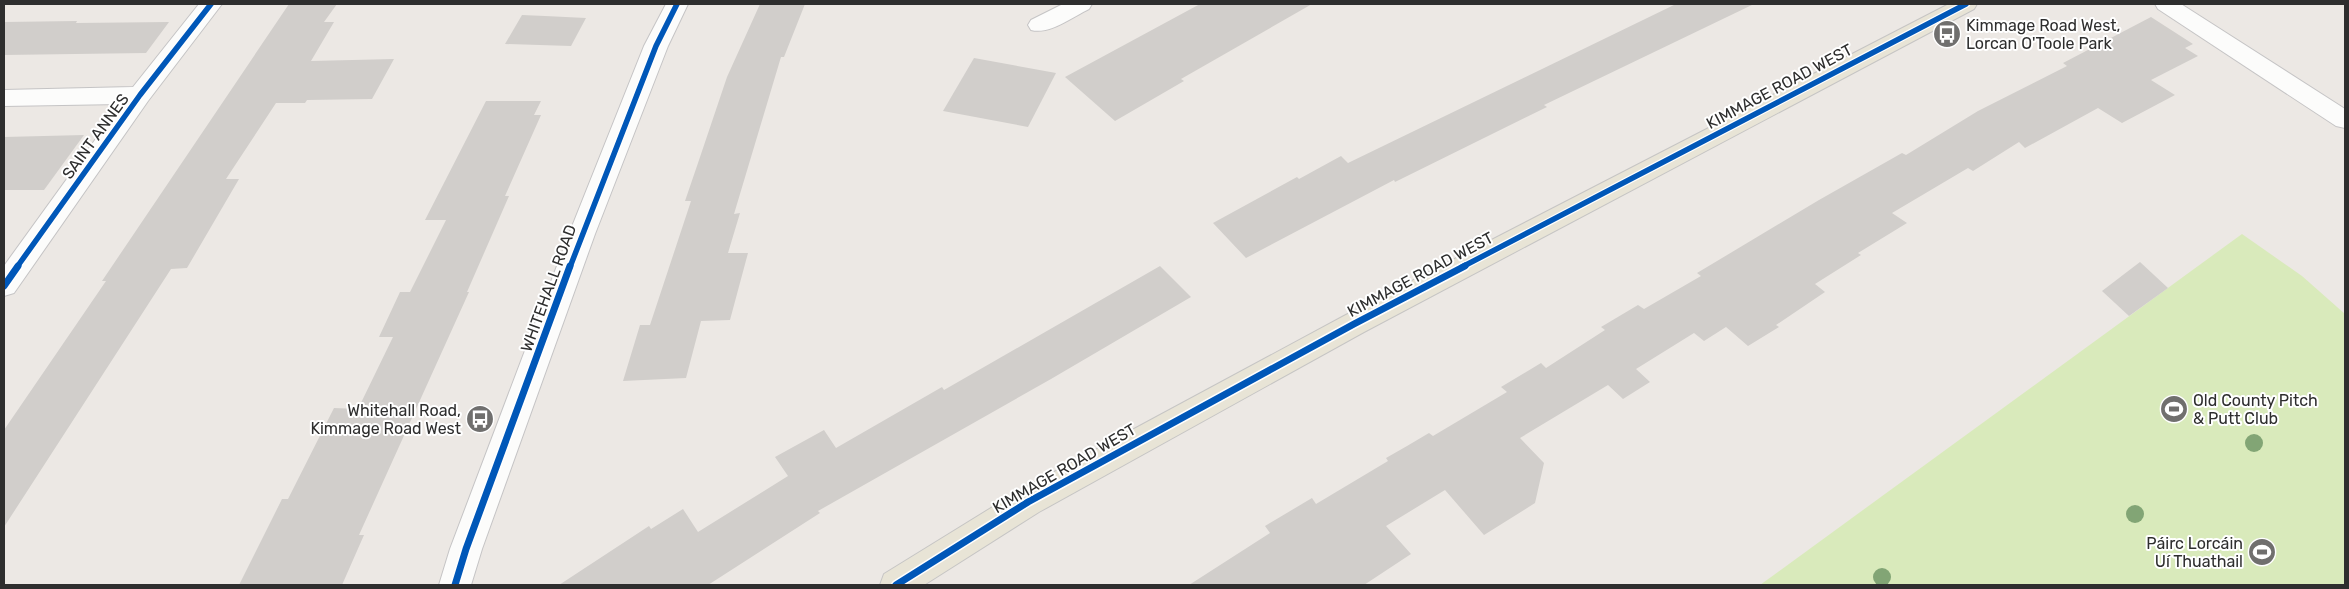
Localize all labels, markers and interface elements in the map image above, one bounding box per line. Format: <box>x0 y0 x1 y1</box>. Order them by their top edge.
place label: Kimmage Road West, Lorcan O'Toole Park <box>1966 16 2121 53</box>
bus stop icon: Kimmage Road West, Lorcan O'Toole Park <box>1932 19 1962 49</box>
street label: KIMMAGE ROAD WEST <box>1703 40 1855 133</box>
street label: SAINT ANNES <box>58 90 133 183</box>
street label: WHITEHALL ROAD <box>517 222 580 354</box>
street label: KIMMAGE ROAD WEST <box>1344 228 1496 321</box>
place label: Old County Pitch & Putt Club <box>2193 391 2318 428</box>
sports icon: Old County Pitch & Putt Club <box>2159 394 2189 424</box>
place label: Whitehall Road, Kimmage Road West <box>310 401 461 438</box>
bus stop icon: Whitehall Road, Kimmage Road West <box>465 404 495 434</box>
street label: KIMMAGE ROAD WEST <box>989 420 1139 517</box>
place label: Páirc Lorcáin Uí Thuathail <box>2146 534 2243 571</box>
sports icon: Páirc Lorcáin Uí Thuathail <box>2247 537 2277 567</box>

